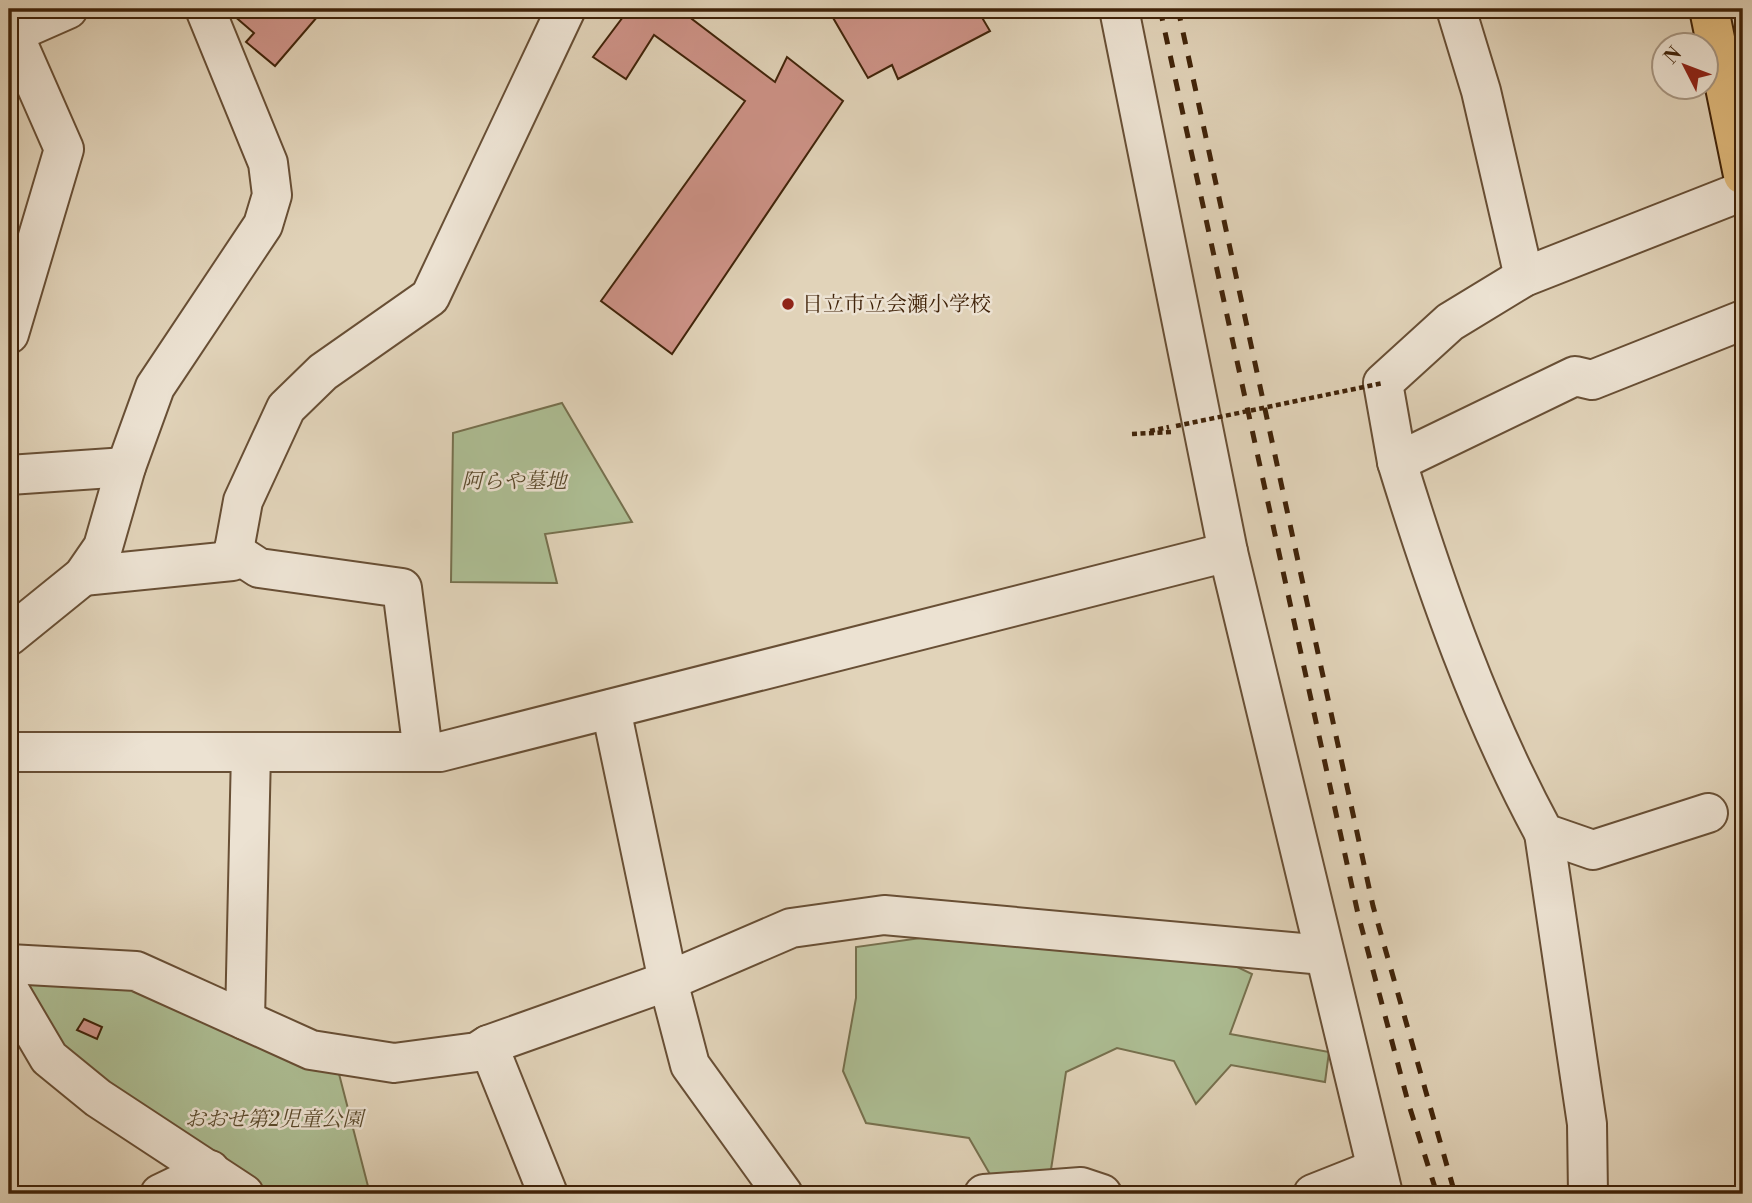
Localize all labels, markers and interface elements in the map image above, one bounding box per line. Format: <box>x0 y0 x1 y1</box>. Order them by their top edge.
north arrow <box>1650 32 1720 102</box>
text: N <box>1659 42 1687 69</box>
place label: 日立市立会瀬小学校 <box>802 292 991 318</box>
marker: 日立市立会瀬小学校 <box>780 296 796 312</box>
park label: 阿らや墓地 <box>462 469 568 495</box>
park label: おおせ第2児童公園 <box>185 1107 366 1133</box>

